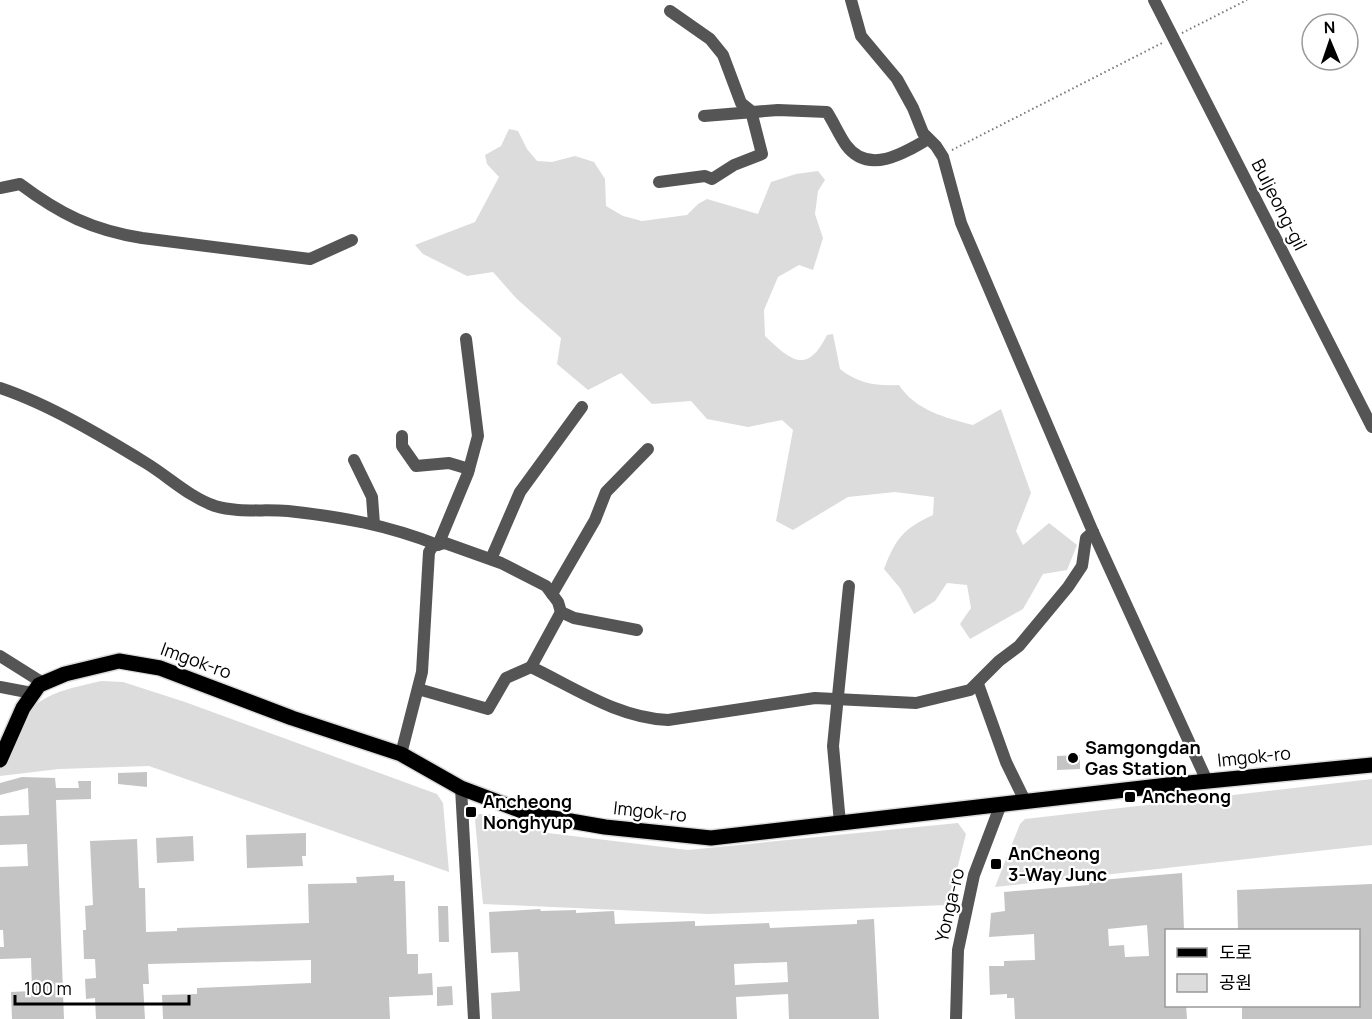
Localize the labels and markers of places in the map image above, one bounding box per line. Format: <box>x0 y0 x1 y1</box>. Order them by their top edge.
place label: Samgongdan Gas Station <box>1085 735 1201 780</box>
marker: Samgongdan Gas Station <box>1066 751 1080 765</box>
place label: Ancheong <box>1142 784 1231 808</box>
place label: Ancheong Nonghyup <box>483 789 573 834</box>
marker: Ancheong <box>1123 790 1137 804</box>
marker: Ancheong Nonghyup <box>464 805 478 819</box>
place label: AnCheong 3-Way Junc <box>1008 841 1107 886</box>
marker: AnCheong 3-Way Junc <box>989 857 1003 871</box>

